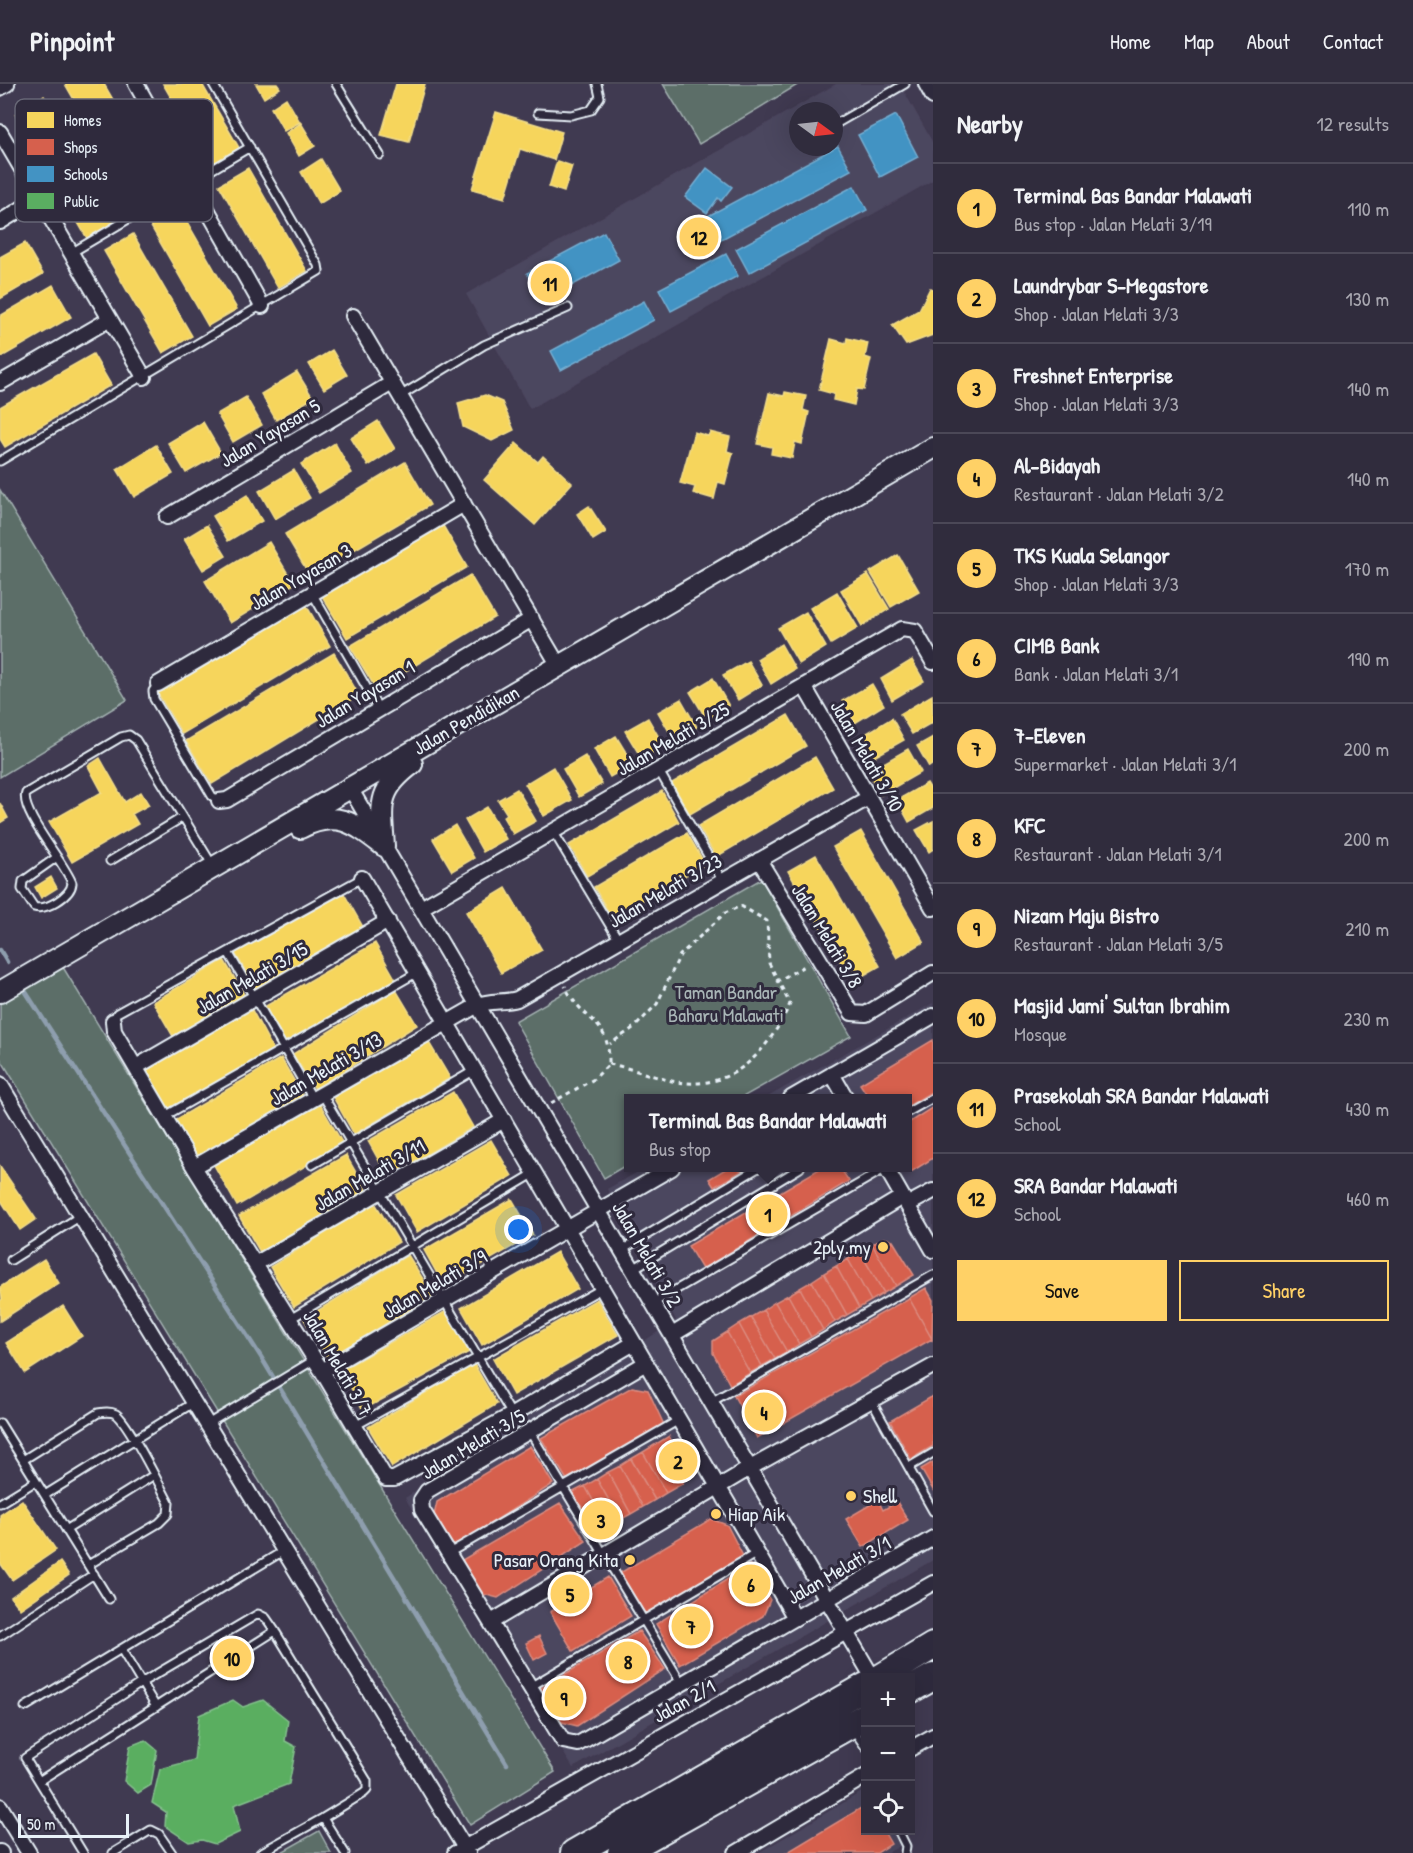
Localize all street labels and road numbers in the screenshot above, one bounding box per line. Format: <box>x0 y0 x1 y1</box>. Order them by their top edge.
street label: Jalan Yayasan 5 <box>215 392 325 473</box>
street label: Jalan Yayasan 3 <box>245 537 357 617</box>
street label: Jalan Yayasan 1 <box>310 653 419 734</box>
street label: Jalan Pendidikan <box>408 678 524 761</box>
street label: Jalan Melati 3/25 <box>611 695 735 782</box>
street label: Jalan Melati 3/10 <box>825 695 910 817</box>
street label: Jalan Melati 3/23 <box>603 847 726 934</box>
street label: Jalan Melati 3/8 <box>786 879 869 993</box>
street label: Jalan Melati 3/15 <box>191 935 313 1020</box>
street label: Jalan Melati 3/13 <box>265 1026 387 1111</box>
street label: Jalan Melati 3/11 <box>310 1132 430 1217</box>
street label: Jalan Melati 3/2 <box>606 1196 689 1312</box>
street label: Jalan Melati 3/9 <box>378 1243 492 1324</box>
street label: Jalan Melati 3/7 <box>297 1305 380 1421</box>
street label: Jalan Melati 3/5 <box>416 1402 530 1485</box>
street label: Jalan Melati 3/1 <box>782 1529 896 1610</box>
street label: Jalan 2/1 <box>648 1672 720 1729</box>

